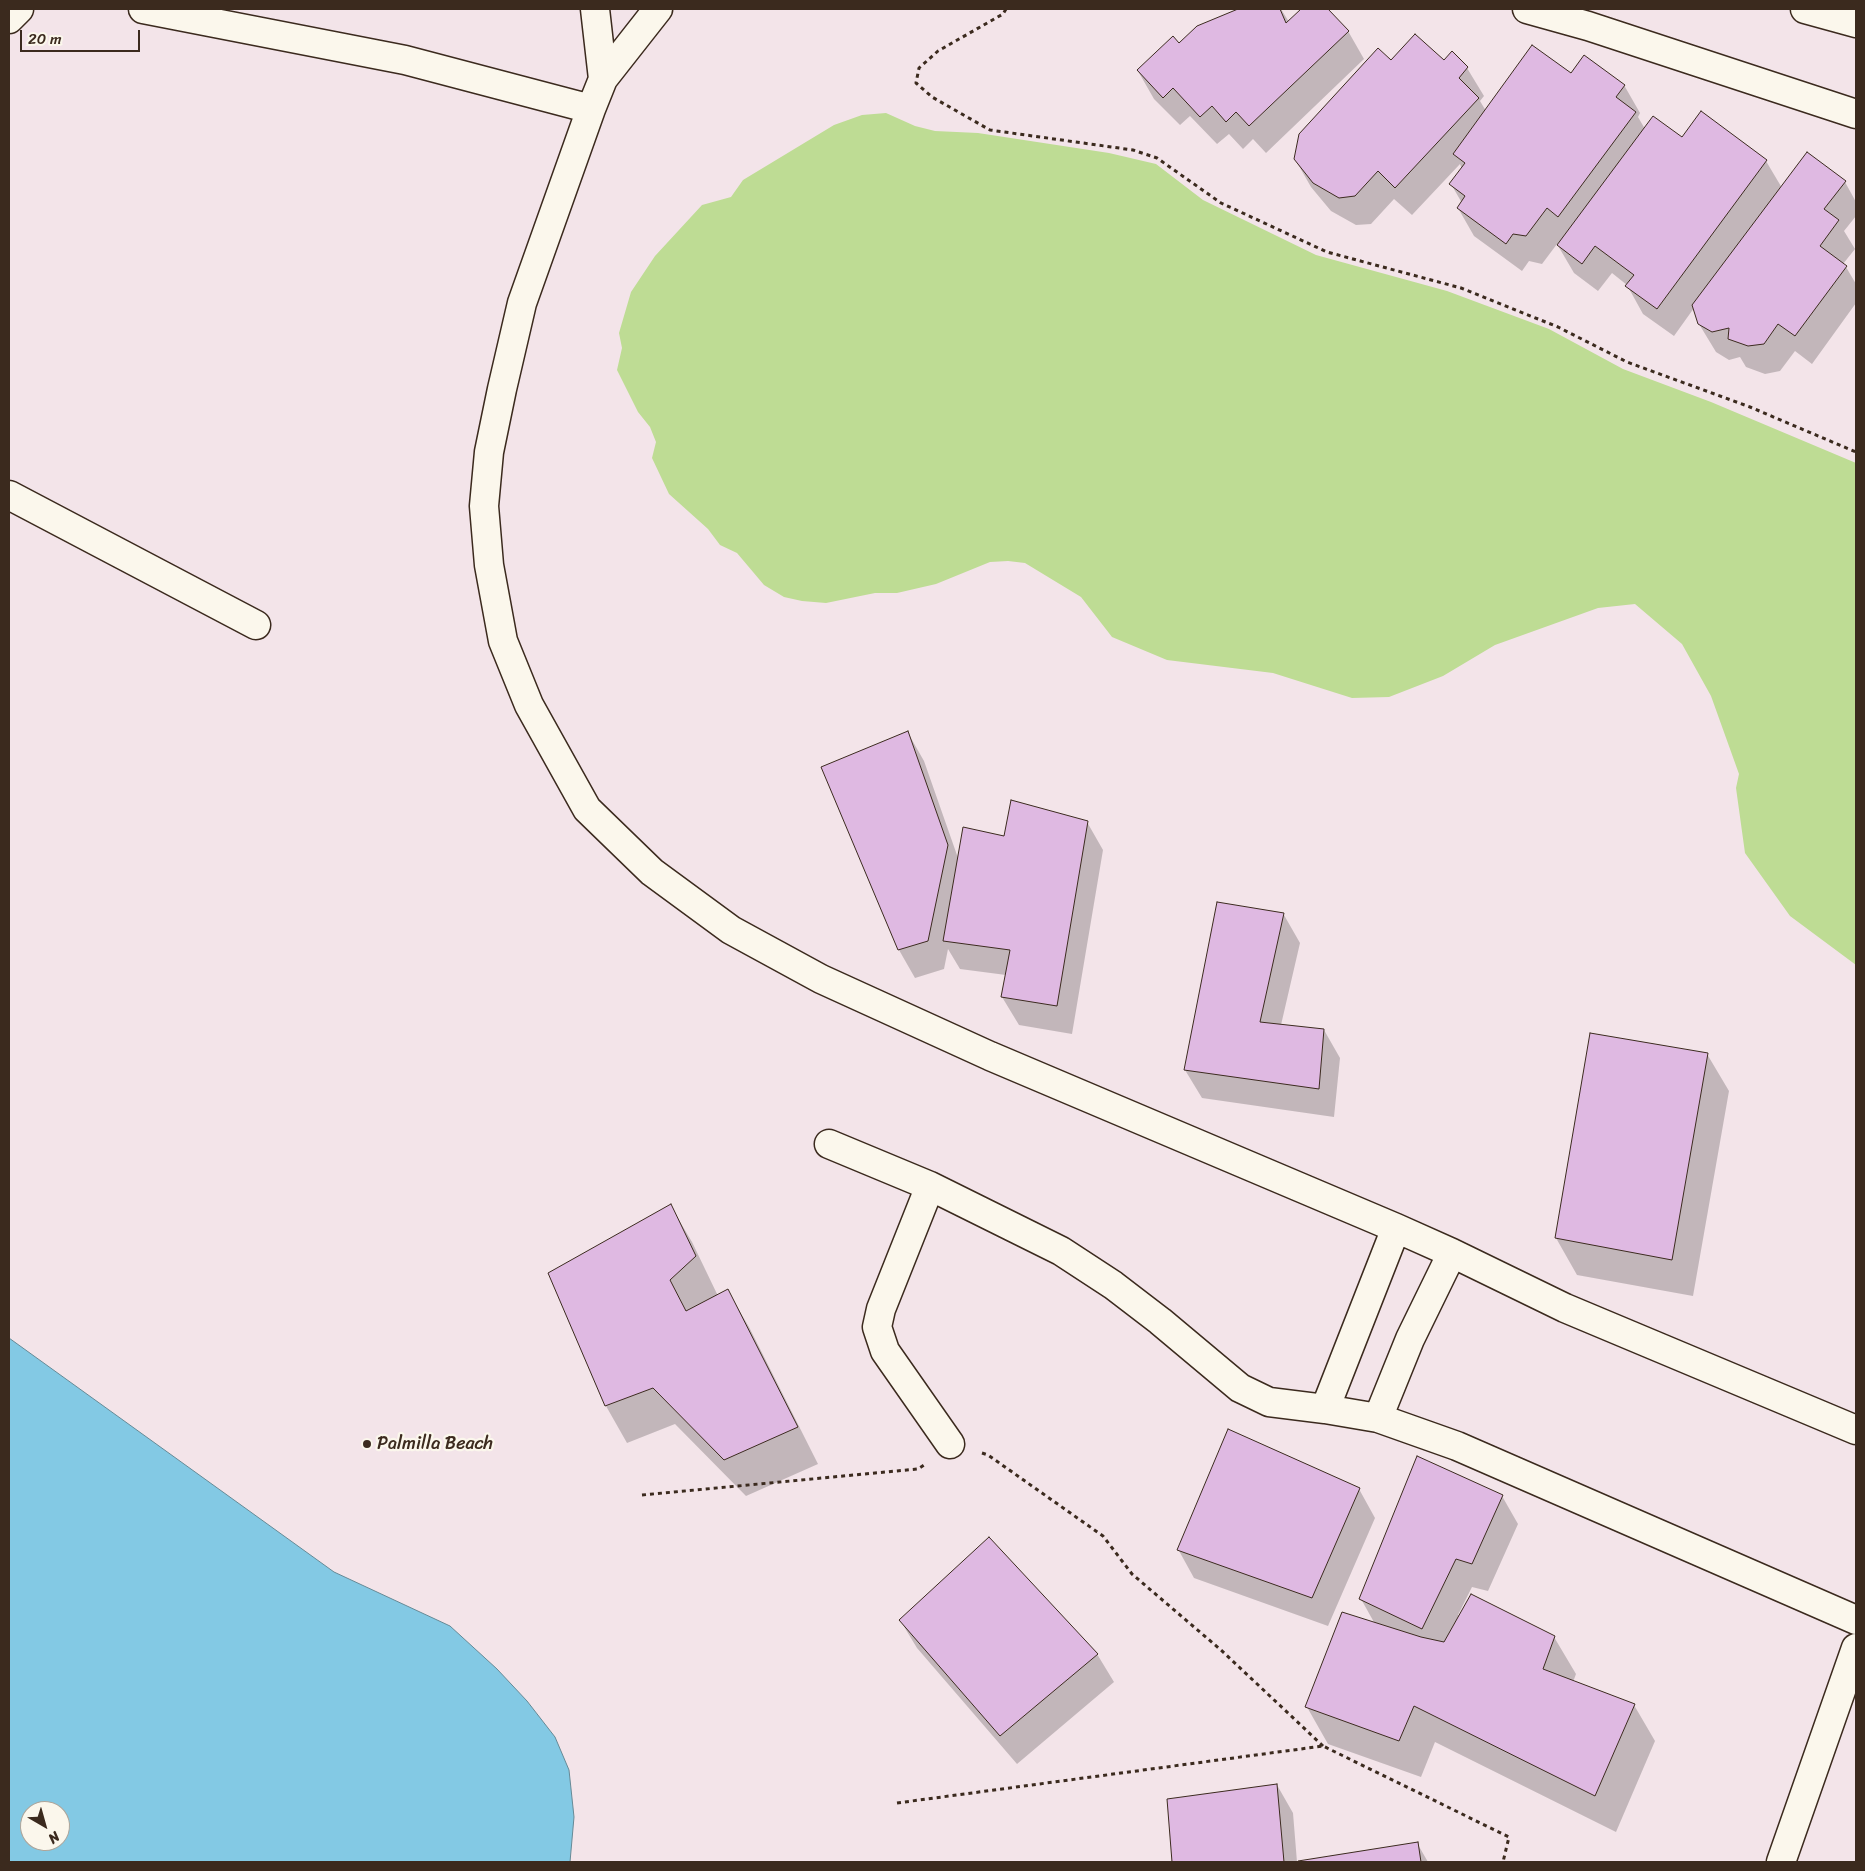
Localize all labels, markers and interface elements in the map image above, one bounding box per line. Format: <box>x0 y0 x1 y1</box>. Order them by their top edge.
scale bar <box>22 20 142 52</box>
text: 20 m <box>28 26 62 52</box>
place label: Palmilla Beach <box>377 1433 493 1455</box>
marker: Palmilla Beach <box>361 1438 373 1450</box>
north arrow <box>20 1801 70 1851</box>
text: N <box>42 1825 65 1850</box>

